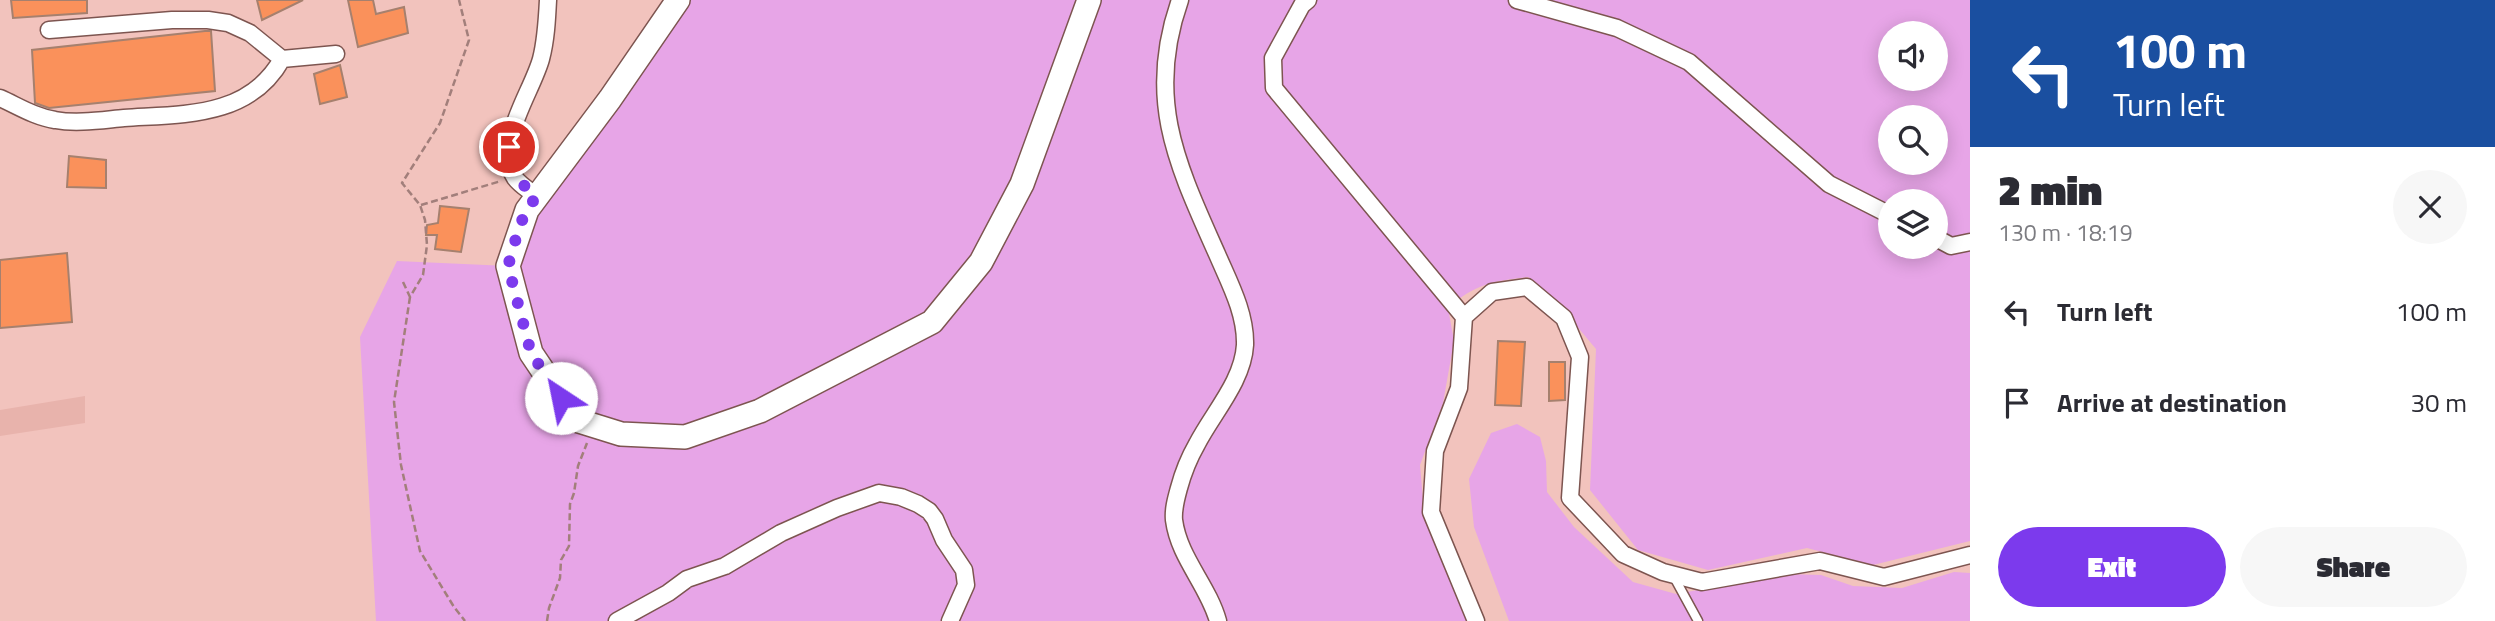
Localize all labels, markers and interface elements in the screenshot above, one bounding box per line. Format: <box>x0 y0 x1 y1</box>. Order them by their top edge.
text: 100 m <box>2113 12 2247 87</box>
map controls <box>1878 21 1948 259</box>
button: sound <box>1878 21 1948 91</box>
icon: left <box>1998 28 2089 119</box>
text: Turn left <box>2113 80 2225 128</box>
button: search <box>1878 105 1948 175</box>
pin <box>479 117 539 177</box>
icon: arrive <box>490 128 528 166</box>
text: 2 min <box>1998 157 2102 221</box>
button: close <box>2393 170 2467 244</box>
button: layers <box>1878 189 1948 259</box>
text: 130 m · 18:19 <box>1998 215 2133 250</box>
text: Turn left <box>2057 292 2152 331</box>
text: 100 m <box>2396 292 2467 331</box>
icon: left <box>1998 293 2036 331</box>
position arrow <box>524 361 598 435</box>
text: Arrive at destination <box>2057 383 2287 422</box>
text: 30 m <box>2410 383 2467 422</box>
icon: arrive <box>1998 384 2036 422</box>
button: Exit <box>1998 527 2226 607</box>
button: Share <box>2240 527 2467 607</box>

